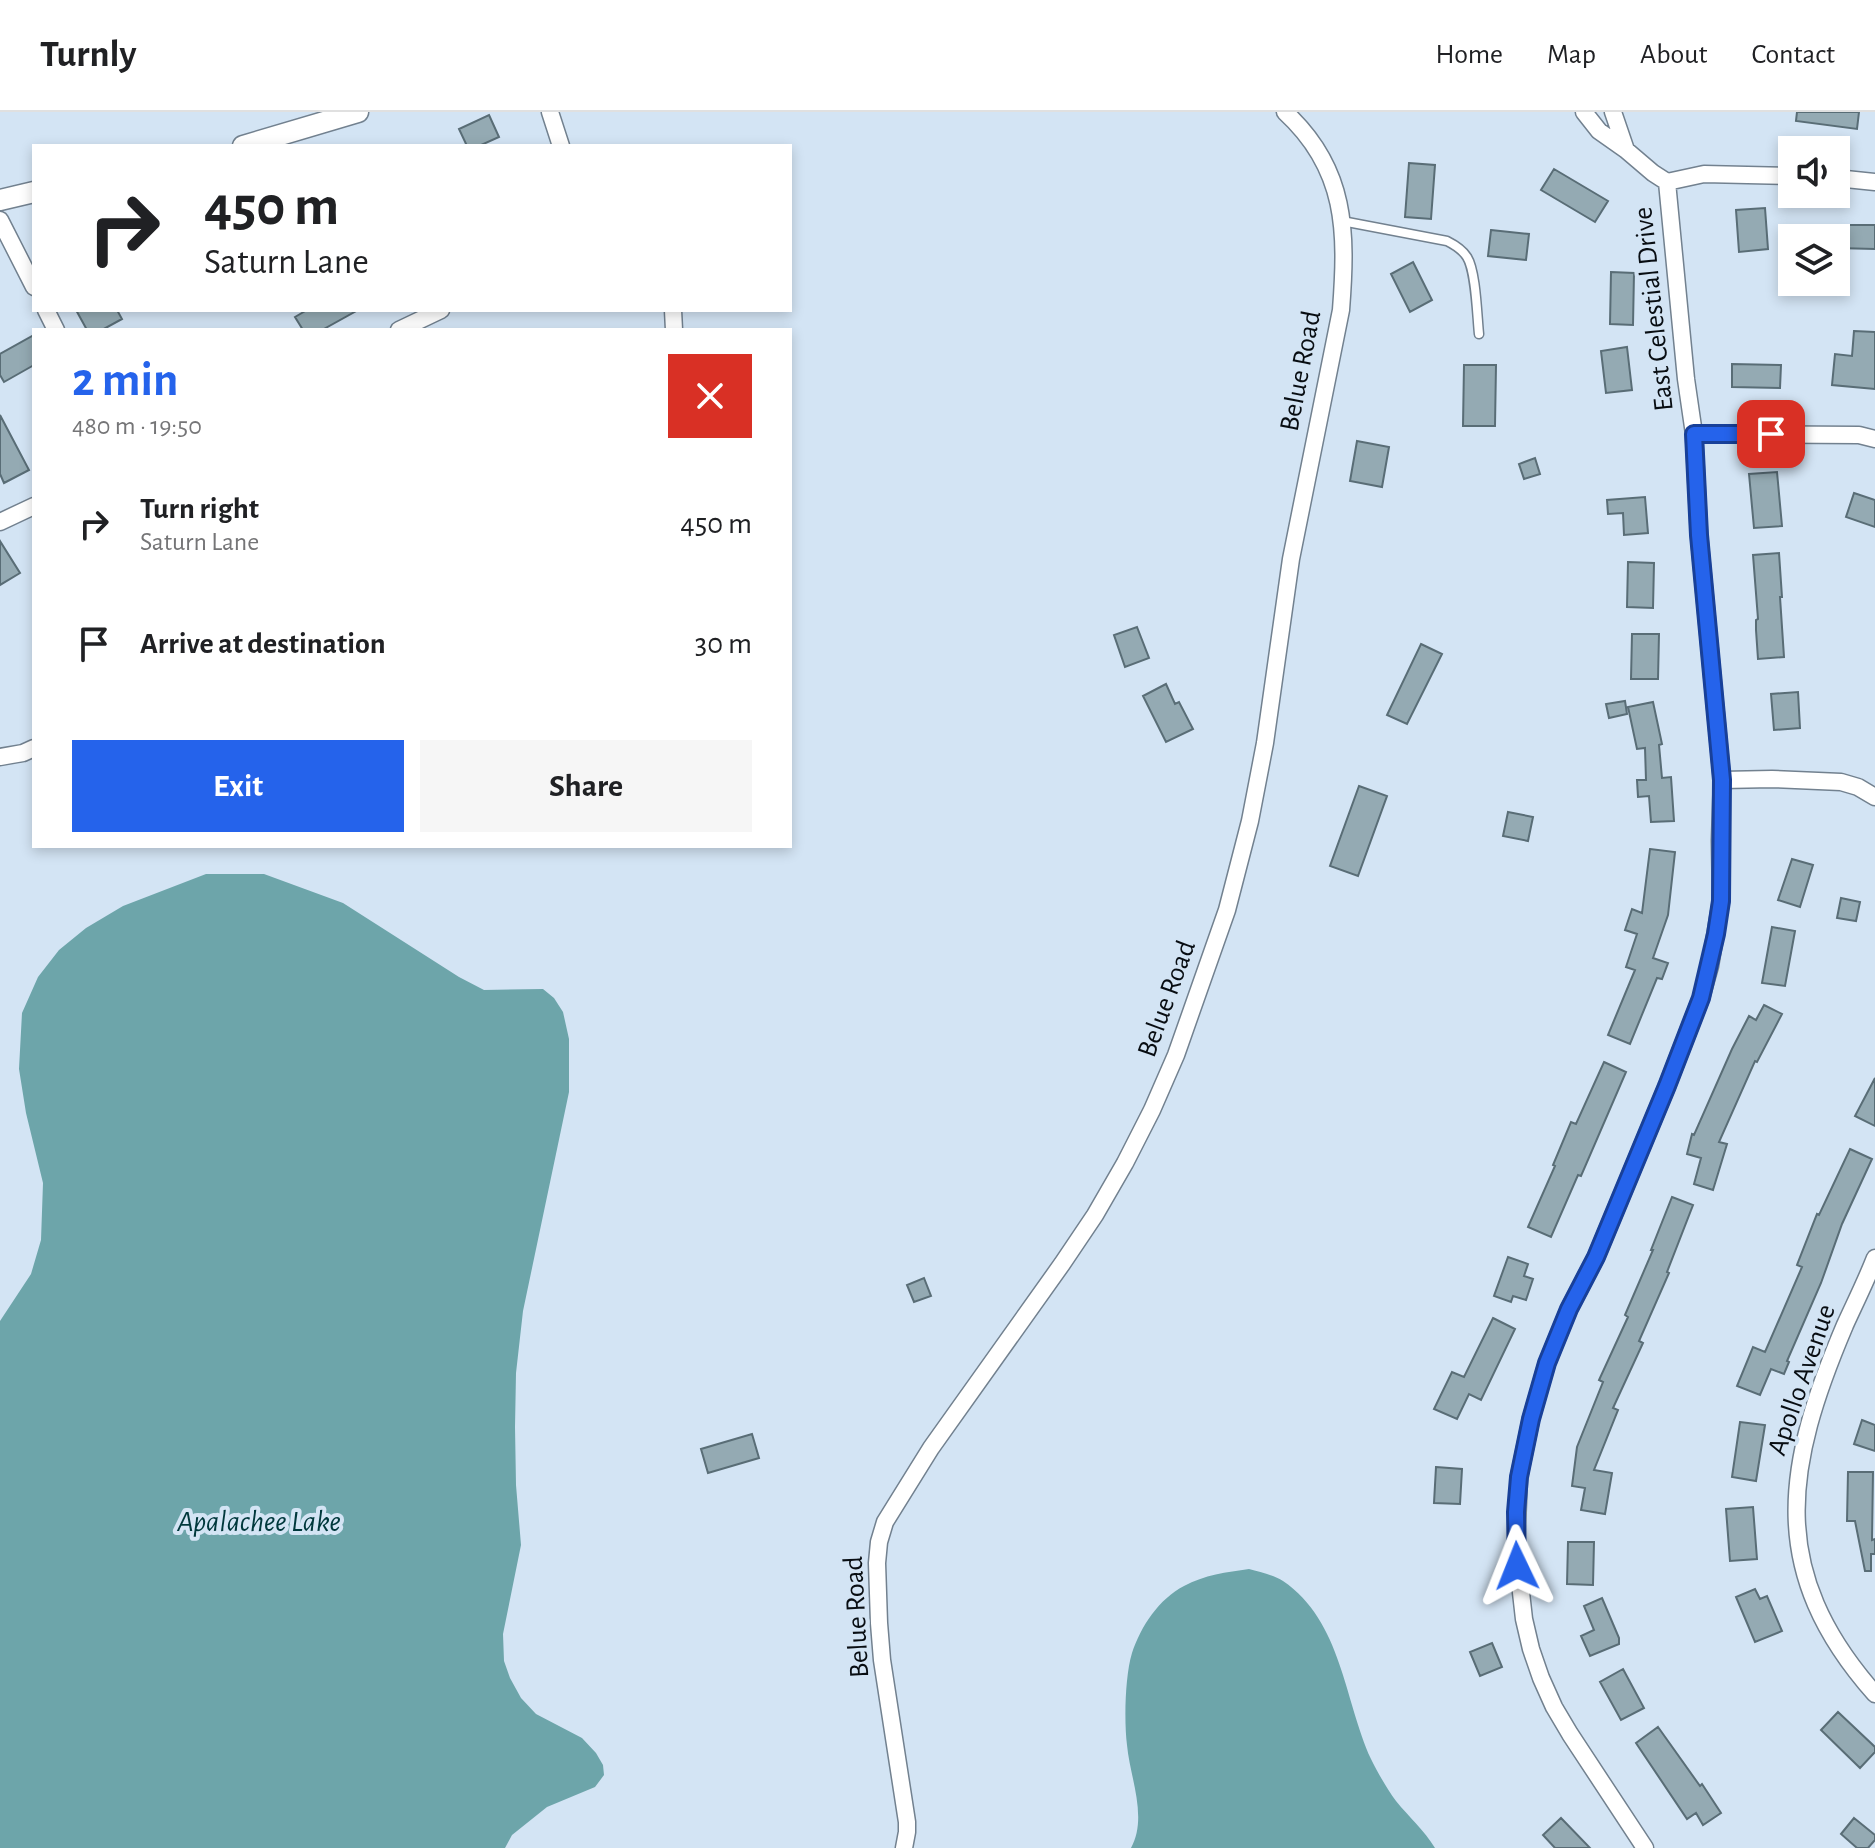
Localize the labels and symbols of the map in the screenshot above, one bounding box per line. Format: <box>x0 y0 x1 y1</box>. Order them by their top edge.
street label: East Celestial Drive <box>1629 205 1679 413</box>
street label: Belue Road <box>1276 308 1326 434</box>
pin <box>1737 400 1805 468</box>
street label: Belue Road <box>1133 937 1201 1061</box>
street label: Apollo Avenue <box>1763 1301 1841 1459</box>
water label: Apalachee Lake <box>176 1507 341 1537</box>
position arrow <box>1475 1524 1559 1608</box>
street label: Belue Road <box>840 1555 874 1679</box>

